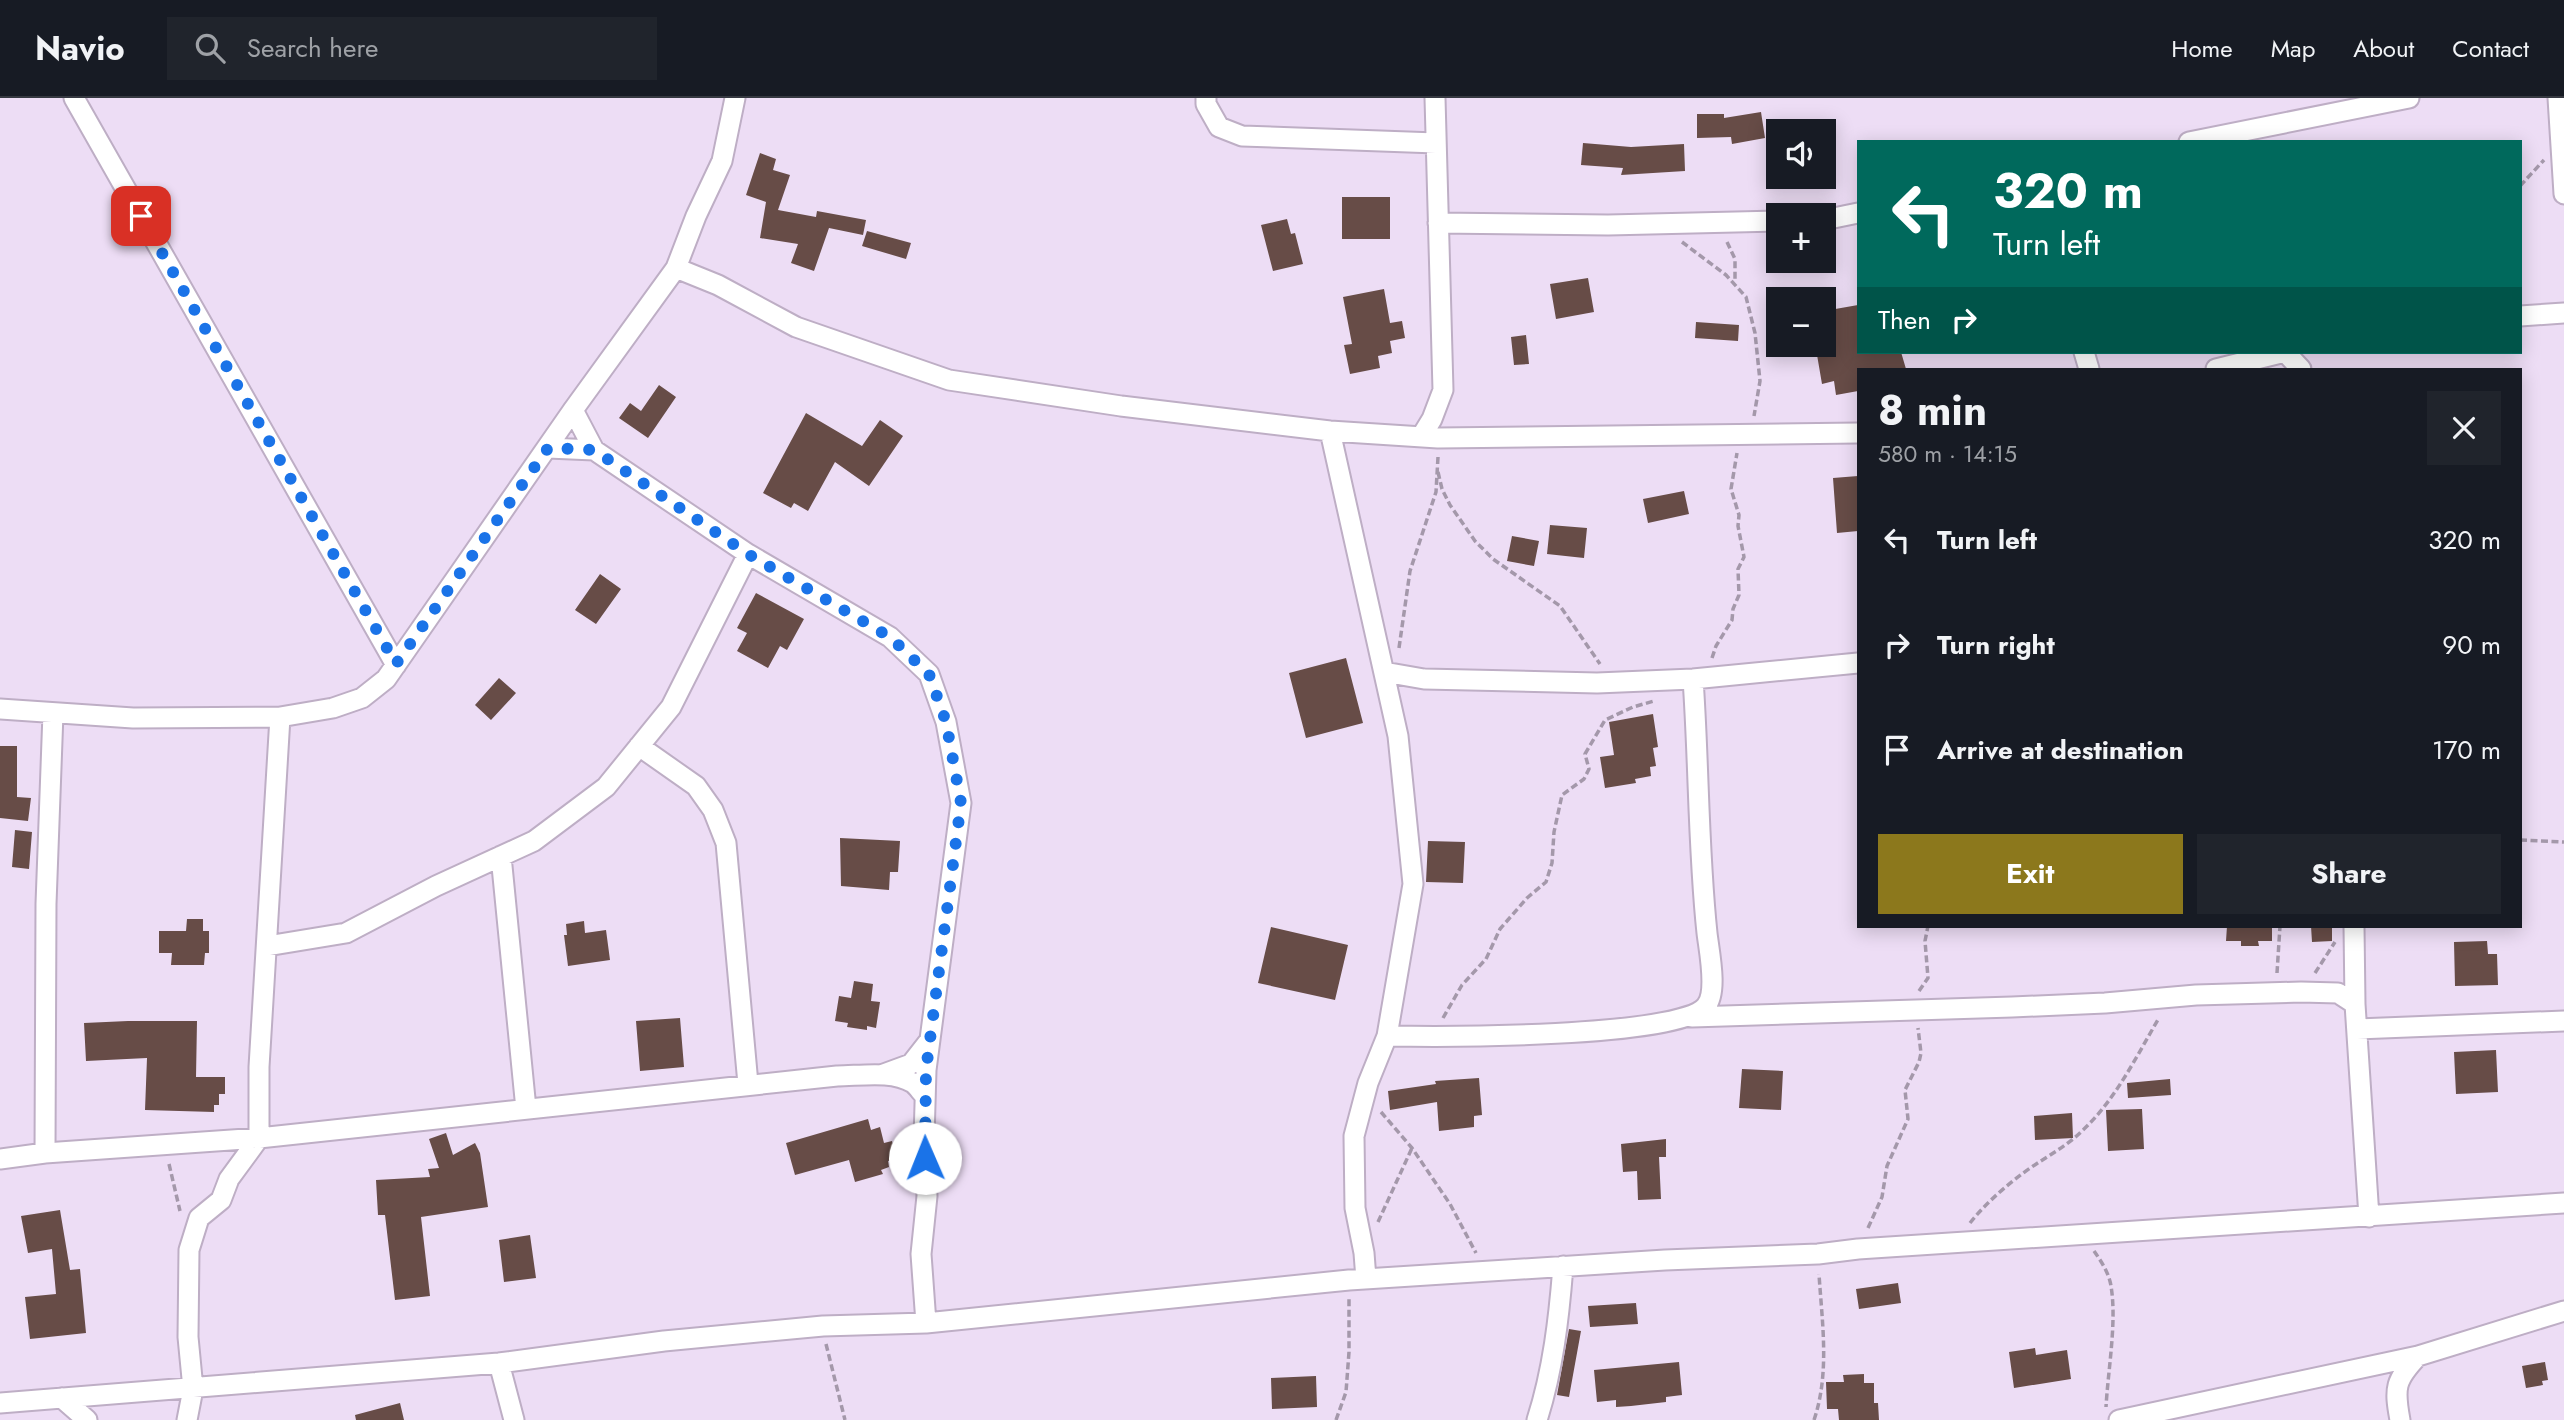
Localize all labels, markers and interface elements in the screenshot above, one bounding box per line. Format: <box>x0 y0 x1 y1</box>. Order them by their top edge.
search box <box>167 17 657 80</box>
text: Navio <box>35 25 125 72</box>
icon: search <box>191 29 229 67</box>
text: Search here <box>247 29 378 67</box>
text: Home <box>2171 31 2233 66</box>
text: Map <box>2271 31 2315 66</box>
text: About <box>2353 31 2414 66</box>
text: Contact <box>2452 31 2529 66</box>
map controls <box>1766 119 1836 357</box>
button: sound <box>1766 119 1836 189</box>
text: 320 m <box>1993 156 2143 226</box>
icon: left <box>1878 168 1969 259</box>
pin <box>111 186 171 246</box>
icon: arrive <box>122 197 160 235</box>
button: + <box>1766 203 1836 273</box>
text: Turn left <box>1993 221 2100 267</box>
button: − <box>1766 287 1836 357</box>
text: Then <box>1878 301 1931 339</box>
icon: right <box>1945 301 1983 339</box>
text: 8 min <box>1878 380 1987 441</box>
button: close <box>2427 391 2501 465</box>
text: 580 m · 14:15 <box>1878 437 2017 471</box>
icon: left <box>1878 521 1916 559</box>
text: Turn left <box>1937 521 2037 559</box>
text: 320 m <box>2428 521 2501 559</box>
icon: right <box>1878 626 1916 664</box>
text: Turn right <box>1937 626 2055 664</box>
text: 90 m <box>2442 626 2501 664</box>
icon: arrive <box>1878 731 1916 769</box>
text: Arrive at destination <box>1937 731 2184 769</box>
text: 170 m <box>2432 731 2501 769</box>
button: Exit <box>1878 834 2183 914</box>
button: Share <box>2197 834 2501 914</box>
position arrow <box>888 1121 962 1195</box>

